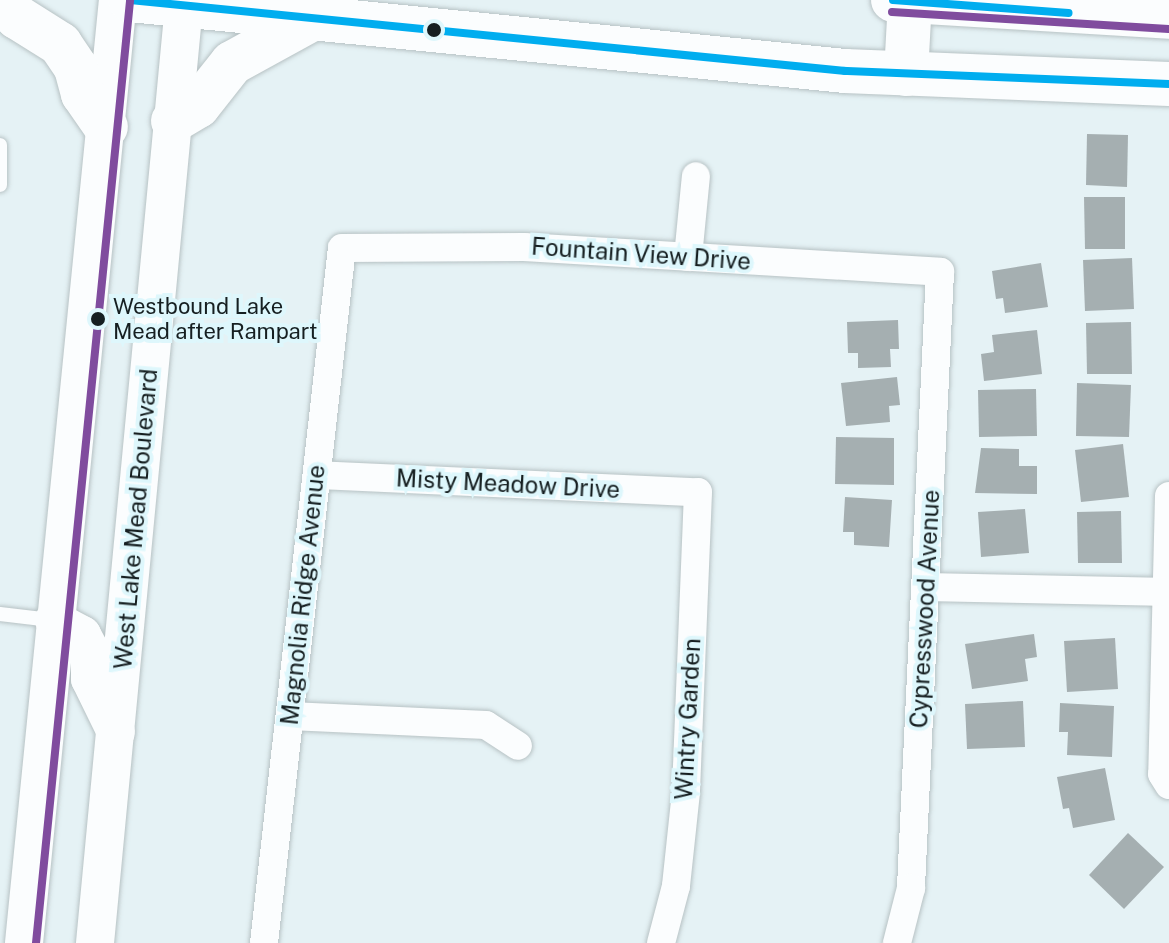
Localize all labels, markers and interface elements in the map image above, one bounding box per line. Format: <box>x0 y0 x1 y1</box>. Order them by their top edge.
unlabelled marker <box>426 22 442 38</box>
street label: Fountain View Drive <box>530 232 752 276</box>
place label: Westbound Lake Mead after Rampart <box>113 293 318 344</box>
marker: Westbound Lake Mead after Rampart <box>90 311 106 327</box>
street label: West Lake Mead Boulevard <box>109 367 163 671</box>
street label: Magnolia Ridge Avenue <box>275 463 331 727</box>
street label: Misty Meadow Drive <box>395 464 621 504</box>
street label: Cypresswood Avenue <box>904 489 946 729</box>
street label: Wintry Garden <box>669 637 707 801</box>

